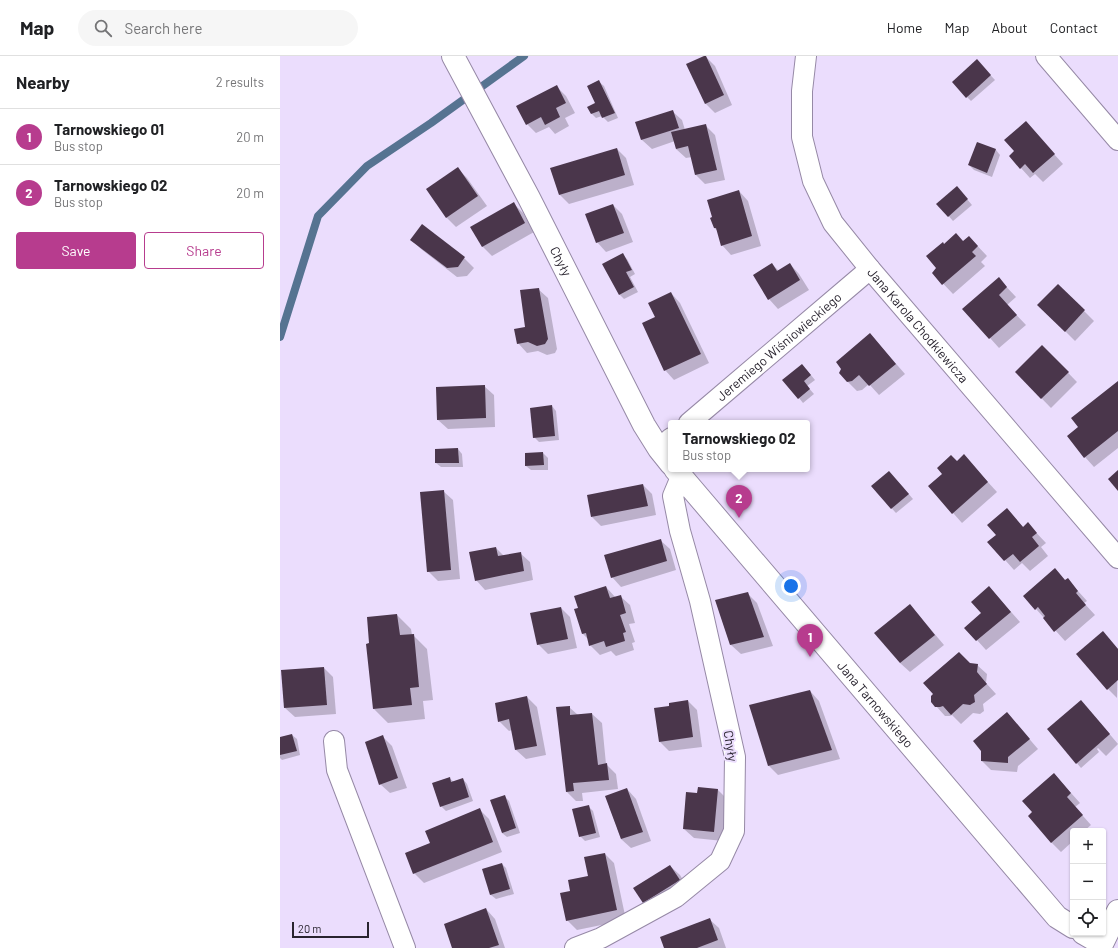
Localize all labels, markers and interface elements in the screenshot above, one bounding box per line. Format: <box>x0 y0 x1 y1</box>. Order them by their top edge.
search box <box>78 10 358 46</box>
text: Map <box>20 16 54 39</box>
icon: search <box>92 17 114 39</box>
text: Search here <box>124 19 202 37</box>
text: Home <box>887 19 923 36</box>
text: Map <box>945 19 969 36</box>
text: About <box>991 19 1028 36</box>
text: Contact <box>1050 19 1098 36</box>
text: Nearby <box>16 72 70 92</box>
text: 2 results <box>216 74 264 90</box>
text: Tarnowskiego 01 <box>54 120 164 138</box>
text: 1 <box>27 129 31 145</box>
text: 20 m <box>236 129 264 145</box>
text: Bus stop <box>54 138 103 154</box>
text: Tarnowskiego 02 <box>54 176 167 194</box>
text: 2 <box>25 185 33 201</box>
text: 20 m <box>236 185 264 201</box>
text: Bus stop <box>54 194 103 210</box>
button: Save <box>16 232 136 269</box>
button: Share <box>144 232 264 269</box>
street label: Chyły <box>547 244 575 279</box>
street label: Jana Karola Chodkiewicza <box>864 264 972 386</box>
street label: Jeremiego Wiśniowieckiego <box>713 289 845 404</box>
popup <box>668 420 810 472</box>
text: Tarnowskiego 02 <box>682 429 796 447</box>
text: Bus stop <box>682 447 731 463</box>
pin: 2 <box>726 485 752 518</box>
your location <box>781 576 801 596</box>
pin: 1 <box>797 624 823 657</box>
street label: Jana Tarnowskiego <box>834 658 917 751</box>
street label: Chyły <box>721 729 741 763</box>
map controls <box>1070 828 1106 936</box>
button: + <box>1070 828 1106 864</box>
button: − <box>1070 864 1106 900</box>
button: locate <box>1070 900 1106 936</box>
scale bar <box>292 920 369 939</box>
text: 20 m <box>298 922 321 935</box>

